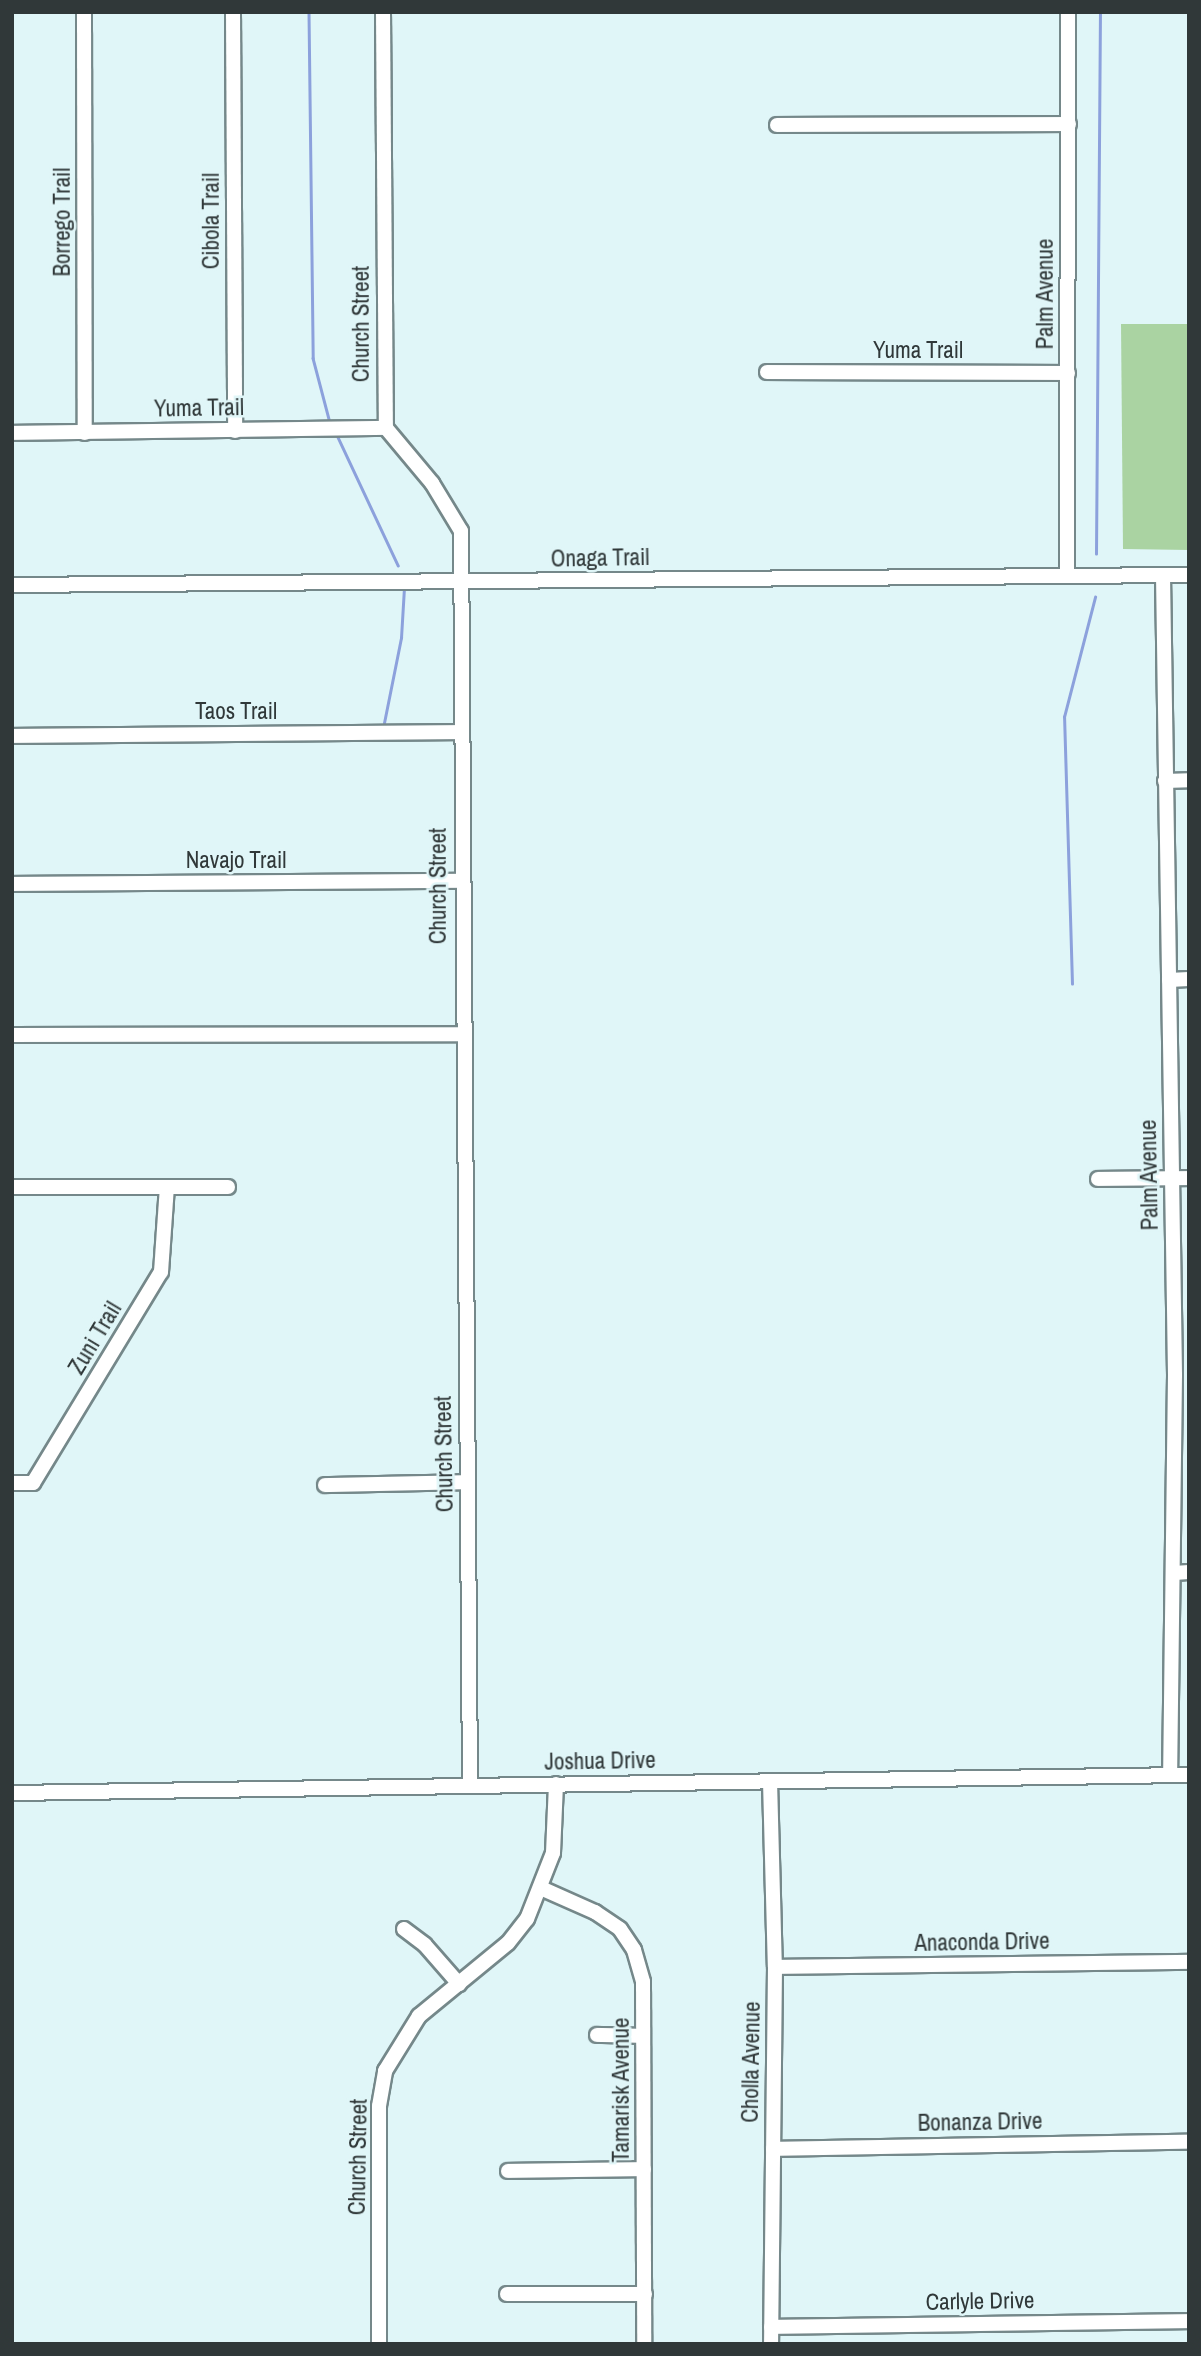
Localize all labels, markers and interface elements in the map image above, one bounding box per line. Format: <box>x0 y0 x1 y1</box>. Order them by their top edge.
street label: Borrego Trail <box>48 167 76 277</box>
street label: Cibola Trail <box>197 173 225 269</box>
street label: Palm Avenue <box>1031 238 1059 350</box>
street label: Church Street <box>347 266 375 382</box>
street label: Yuma Trail <box>873 336 963 364</box>
street label: Yuma Trail <box>154 393 244 423</box>
street label: Onaga Trail <box>550 543 650 573</box>
street label: Taos Trail <box>195 697 277 725</box>
street label: Church Street <box>424 828 452 944</box>
street label: Navajo Trail <box>186 846 286 874</box>
street label: Palm Avenue <box>1134 1119 1164 1231</box>
street label: Zuni Trail <box>63 1297 127 1379</box>
street label: Church Street <box>429 1396 459 1512</box>
street label: Joshua Drive <box>544 1746 656 1776</box>
street label: Anaconda Drive <box>914 1927 1050 1957</box>
street label: Cholla Avenue <box>736 2001 766 2123</box>
street label: Tamarisk Avenue <box>607 2017 635 2163</box>
street label: Church Street <box>343 2099 373 2215</box>
street label: Bonanza Drive <box>917 2107 1043 2137</box>
street label: Carlyle Drive <box>925 2286 1035 2316</box>

